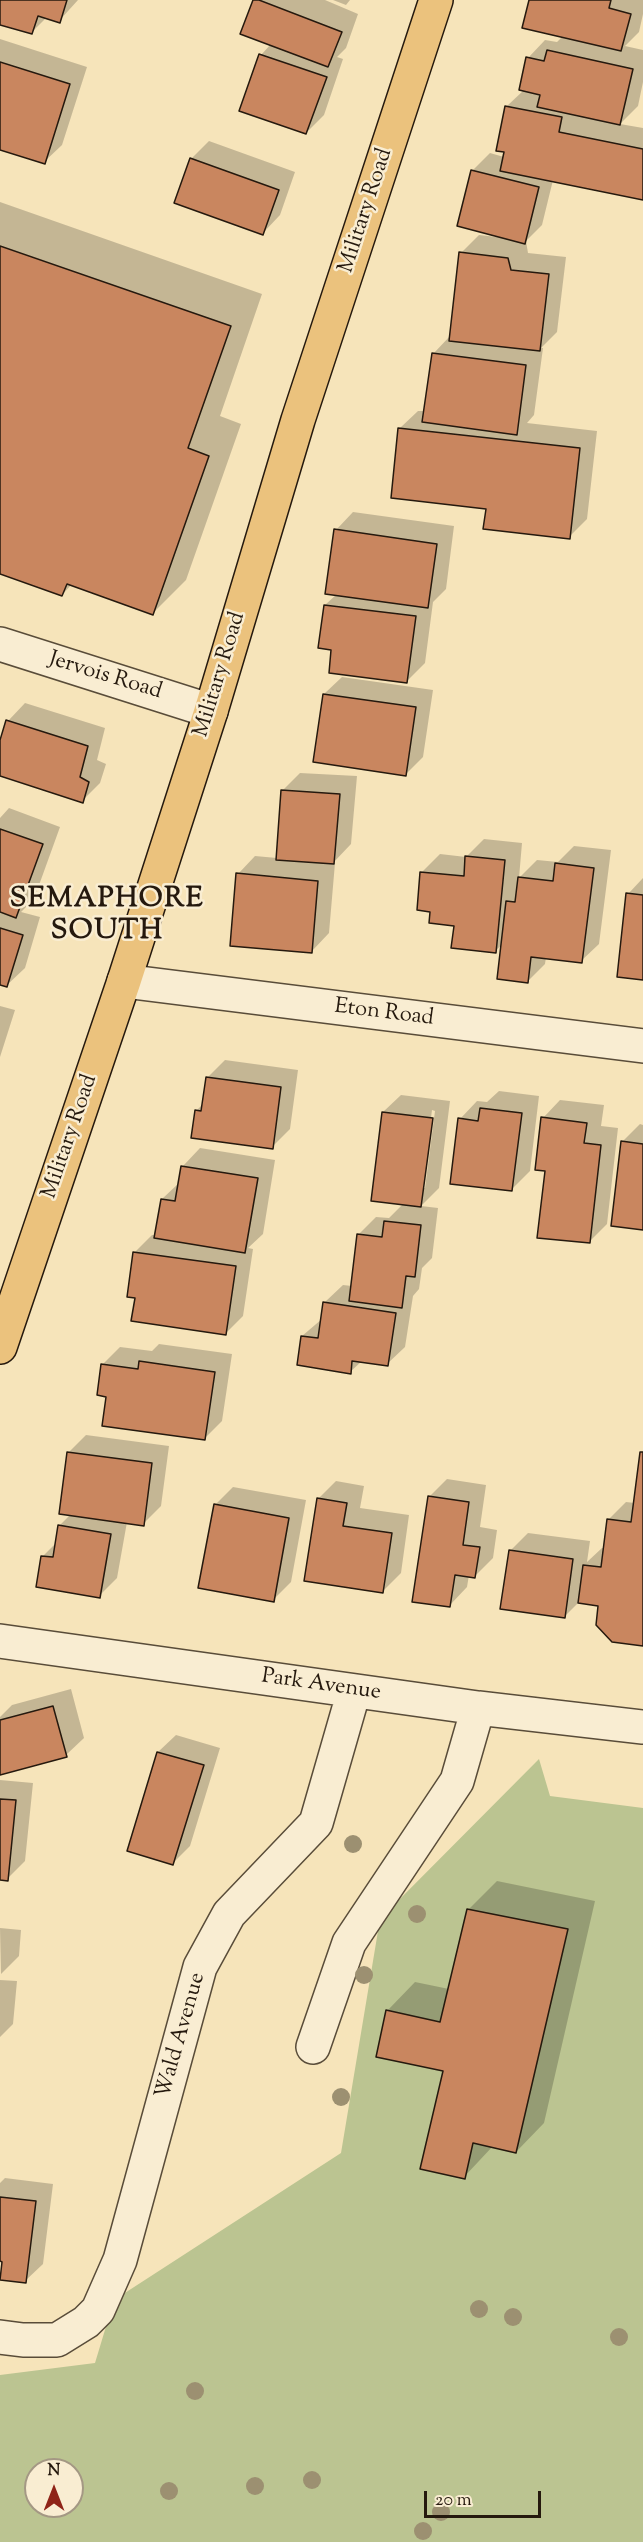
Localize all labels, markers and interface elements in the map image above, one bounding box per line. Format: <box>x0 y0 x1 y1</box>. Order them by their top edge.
street label: Military Road <box>334 145 400 277</box>
street label: Military Road <box>189 609 253 741</box>
street label: Jervois Road <box>45 647 165 707</box>
district label: SEMAPHORE SOUTH <box>10 884 204 950</box>
street label: Eton Road <box>333 995 435 1033</box>
street label: Military Road <box>37 1072 105 1202</box>
street label: Park Avenue <box>260 1665 382 1707</box>
street label: Wald Avenue <box>151 1970 213 2102</box>
north arrow <box>24 2458 84 2518</box>
text: N <box>48 2460 60 2483</box>
scale bar <box>427 2479 544 2517</box>
text: 20 m <box>435 2488 472 2514</box>

